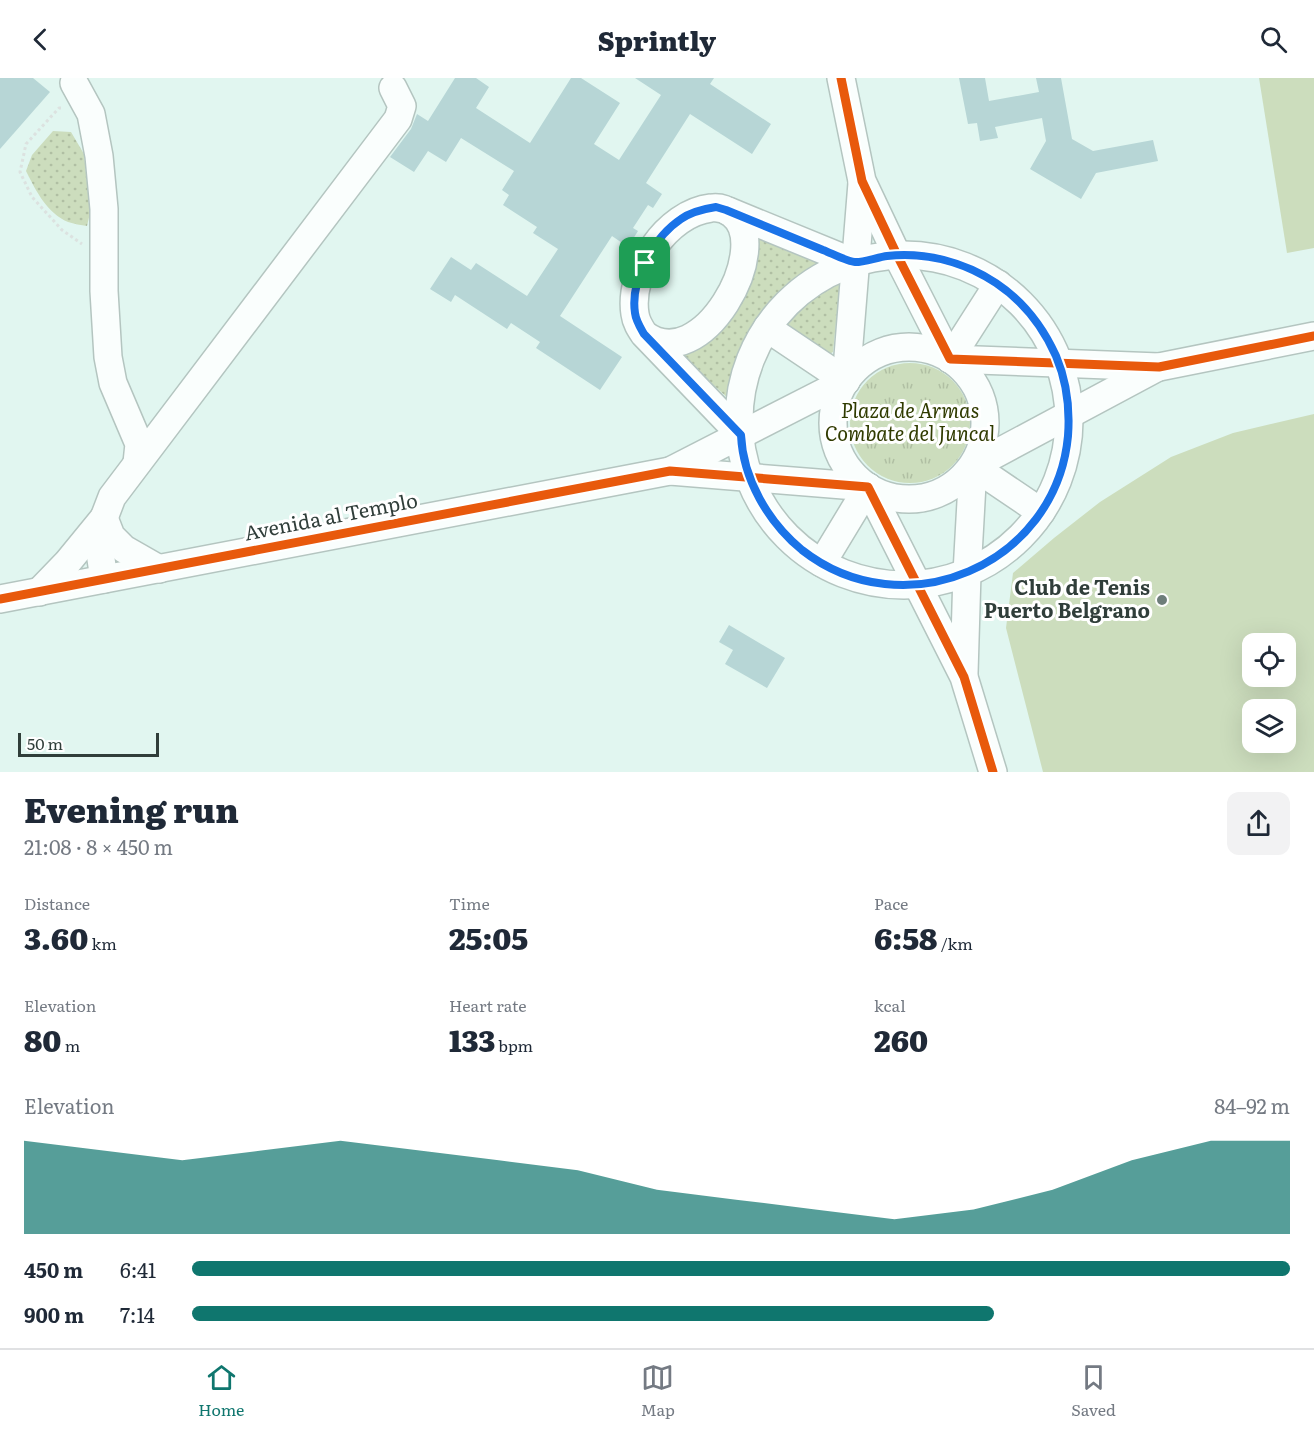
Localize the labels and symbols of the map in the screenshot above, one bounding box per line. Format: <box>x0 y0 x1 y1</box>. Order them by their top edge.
pin <box>619 237 670 288</box>
park label: Plaza de Armas Combate del Juncal <box>825 394 996 447</box>
street label: Avenida al Templo <box>241 484 420 547</box>
place label: Club de Tenis Puerto Belgrano <box>984 571 1150 624</box>
marker: Club de Tenis Puerto Belgrano <box>1155 593 1169 607</box>
scale bar <box>18 730 159 758</box>

